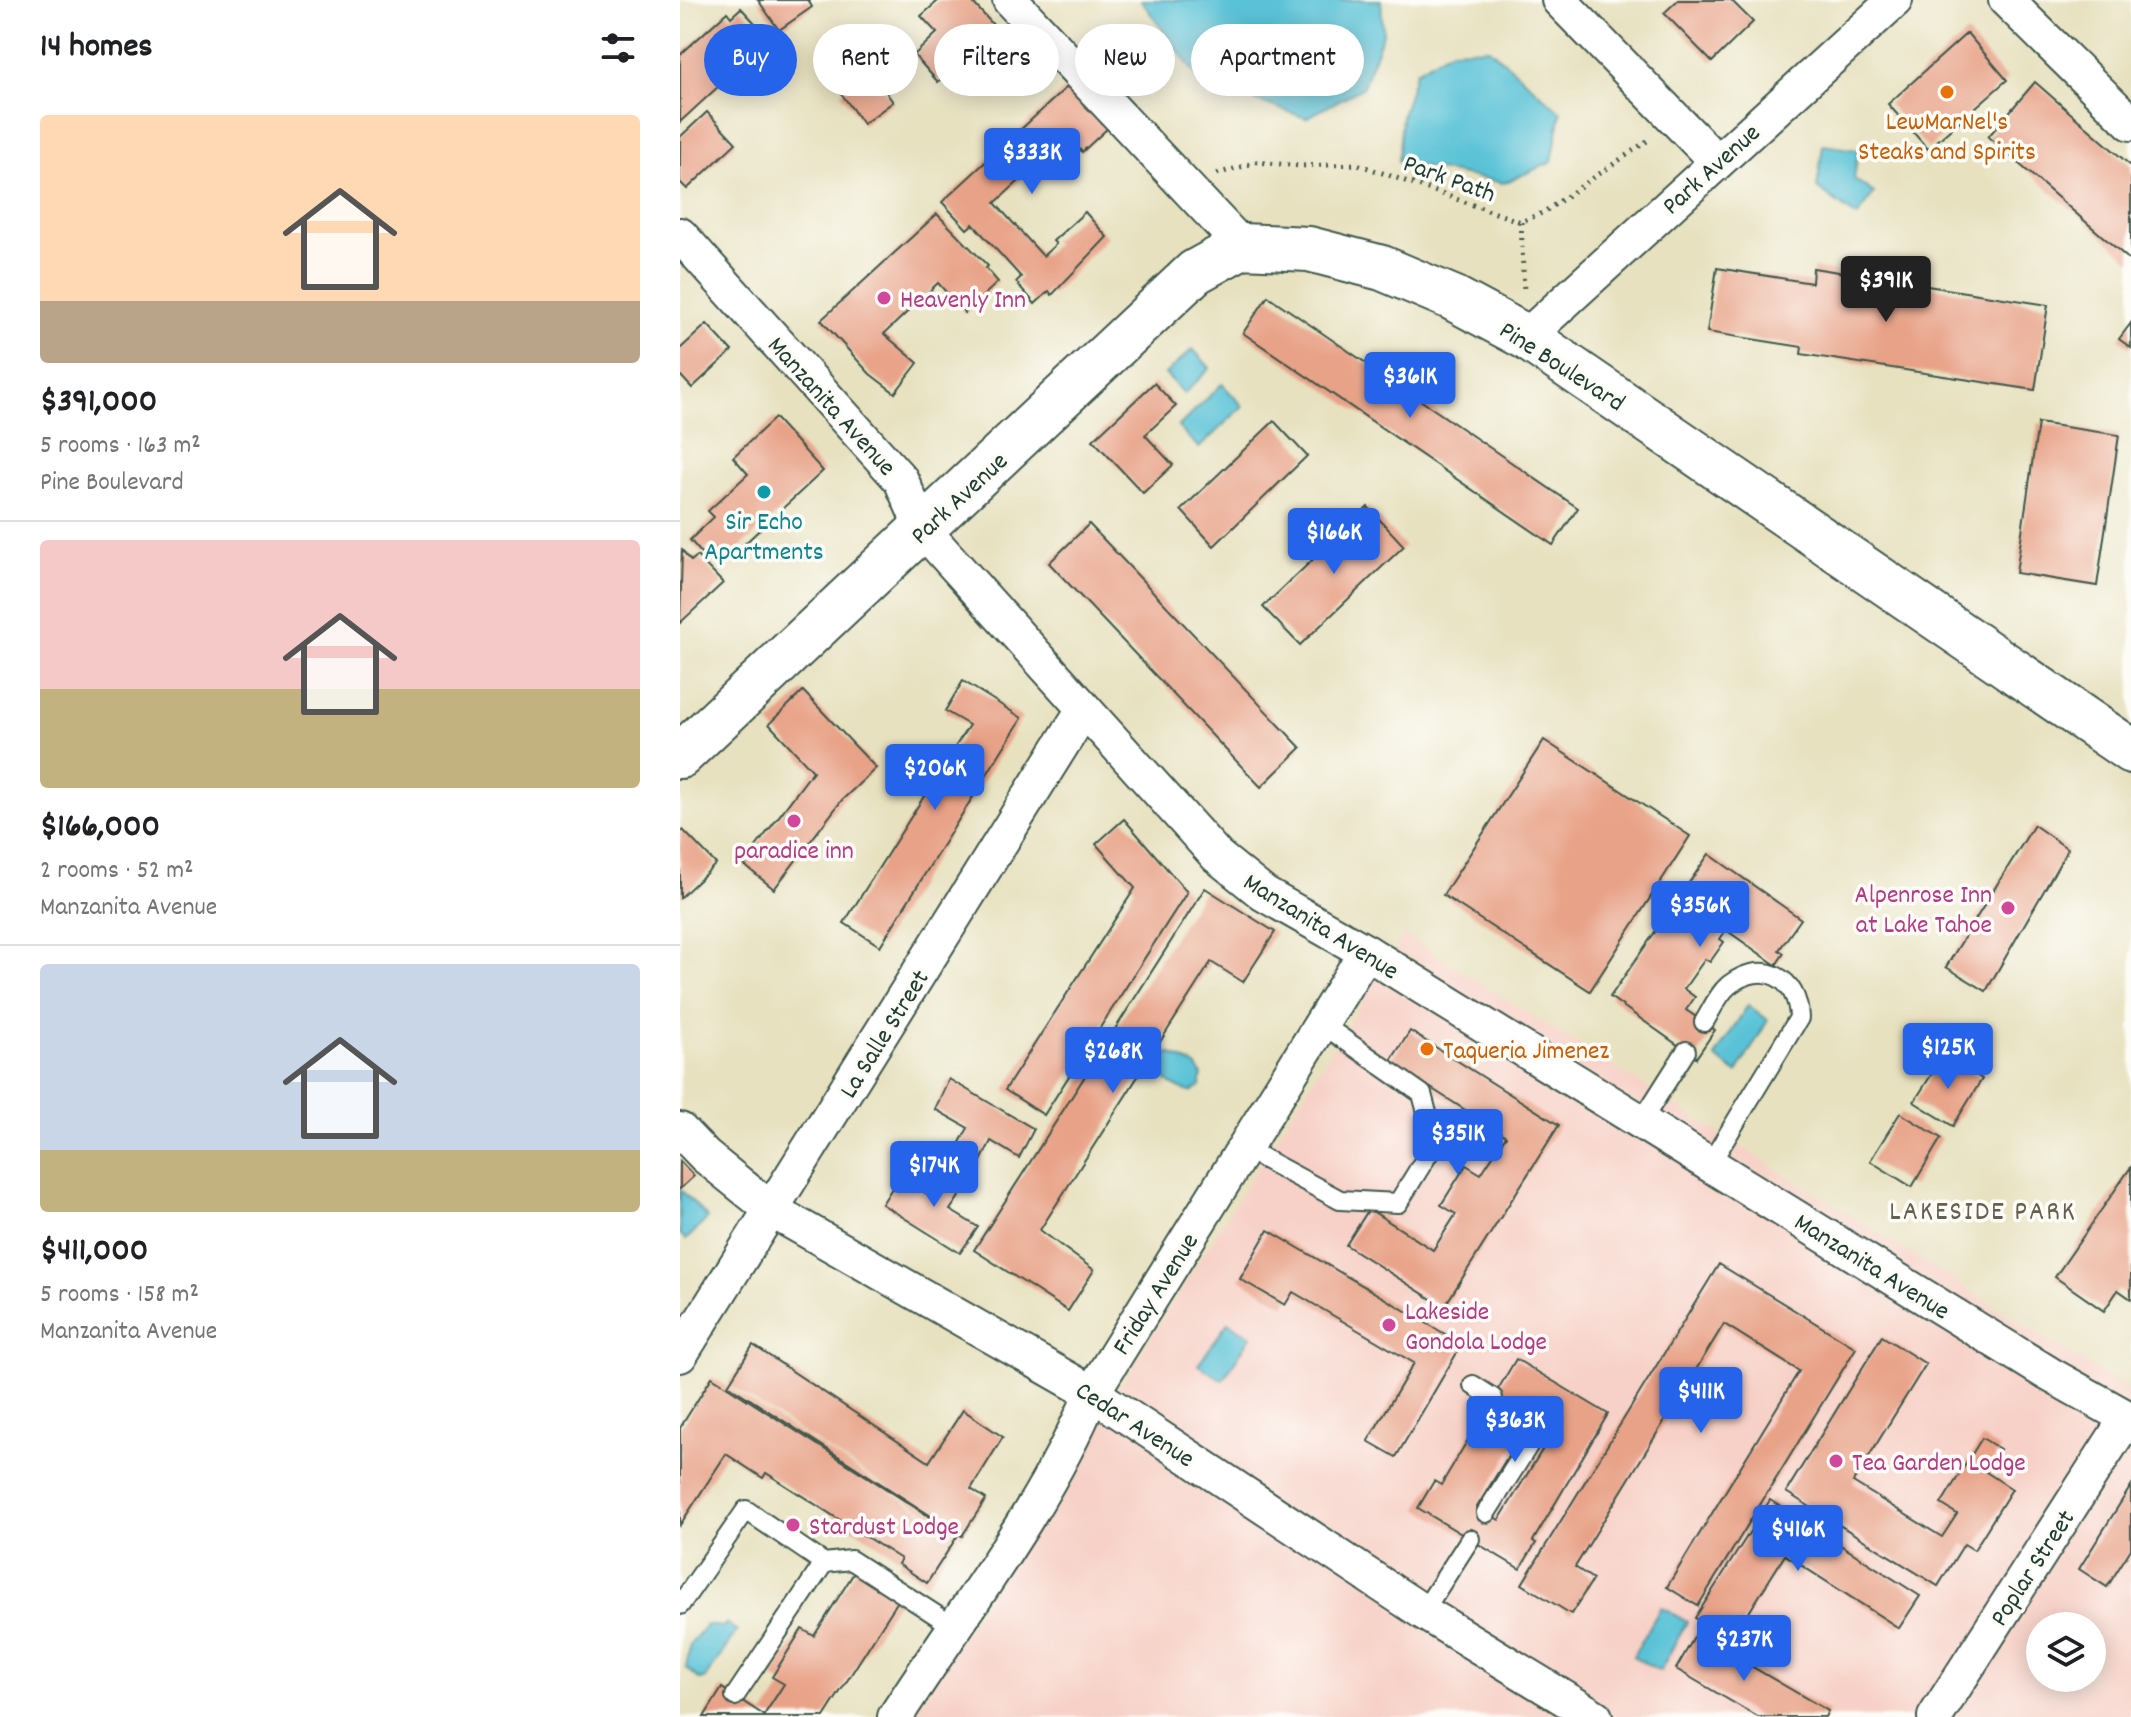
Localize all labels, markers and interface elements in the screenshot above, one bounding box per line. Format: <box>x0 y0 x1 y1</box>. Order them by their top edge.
text: 14 homes <box>40 24 153 73</box>
chip: Buy <box>704 24 797 96</box>
chip: Rent <box>813 24 918 96</box>
chip: Filters <box>934 24 1059 96</box>
chip: New <box>1075 24 1175 96</box>
chip: Apartment <box>1191 24 1364 96</box>
icon: filters <box>596 26 640 70</box>
marker: LewMarNel's Steaks and Spirits <box>1938 83 1956 101</box>
place label: LewMarNel's Steaks and Spirits <box>1858 105 2036 172</box>
street label: Park Avenue <box>1655 116 1770 225</box>
pin: $333K <box>976 128 1088 196</box>
text: $333K <box>1002 135 1062 172</box>
street label: Park Path <box>1397 147 1500 214</box>
icon: home <box>268 167 412 311</box>
pin: $391K <box>1830 256 1942 324</box>
text: $391K <box>1859 263 1913 300</box>
place label: Heavenly Inn <box>900 283 1026 320</box>
marker: Heavenly Inn <box>875 289 893 307</box>
street label: Pine Boulevard <box>1491 313 1631 423</box>
street label: Manzanita Avenue <box>757 329 903 486</box>
pin: $361K <box>1354 352 1466 420</box>
text: $361K <box>1382 359 1438 396</box>
text: $391,000 <box>40 379 157 428</box>
text: 5 rooms · 163 m² <box>40 428 201 465</box>
street label: Park Avenue <box>903 445 1017 554</box>
text: Pine Boulevard <box>40 465 184 502</box>
marker: Sir Echo Apartments <box>755 483 773 501</box>
place label: Sir Echo Apartments <box>704 505 824 572</box>
pin: $166K <box>1278 508 1390 576</box>
text: $166K <box>1306 515 1362 552</box>
icon: home <box>268 592 412 736</box>
pin: $206K <box>879 744 991 812</box>
text: $206K <box>903 751 967 788</box>
text: $166,000 <box>40 804 160 853</box>
marker: paradice inn <box>785 812 803 830</box>
place label: paradice inn <box>734 834 854 871</box>
text: 2 rooms · 52 m² <box>40 853 193 890</box>
street label: Manzanita Avenue <box>1235 865 1405 991</box>
place label: Alpenrose Inn at Lake Tahoe <box>1855 878 1992 945</box>
pin: $356K <box>1644 881 1756 949</box>
text: $356K <box>1669 888 1731 925</box>
text: Manzanita Avenue <box>40 890 217 927</box>
marker: Alpenrose Inn at Lake Tahoe <box>1999 899 2017 917</box>
street label: La Salle Street <box>832 963 940 1106</box>
icon: home <box>268 1016 412 1160</box>
pin: $125K <box>1892 1023 2004 1091</box>
pin: $268K <box>1057 1027 1169 1095</box>
text: $125K <box>1921 1030 1975 1067</box>
text: $268K <box>1083 1034 1143 1071</box>
place label: Taqueria Jimenez <box>1443 1034 1609 1071</box>
marker: Taqueria Jimenez <box>1418 1040 1436 1058</box>
pin: $351K <box>1402 1109 1514 1177</box>
text: $351K <box>1431 1116 1485 1153</box>
pin: $174K <box>878 1141 990 1209</box>
text: $174K <box>908 1148 960 1185</box>
district label: LAKESIDE PARK <box>1889 1194 2077 1234</box>
street label: Manzanita Avenue <box>1786 1205 1956 1331</box>
street label: Friday Avenue <box>1105 1227 1209 1363</box>
text: $411,000 <box>40 1228 148 1277</box>
text: 5 rooms · 158 m² <box>40 1277 199 1314</box>
place label: Lakeside Gondola Lodge <box>1405 1295 1547 1362</box>
text: Manzanita Avenue <box>40 1314 217 1351</box>
marker: Lakeside Gondola Lodge <box>1380 1316 1398 1334</box>
pin: $411K <box>1645 1367 1757 1435</box>
street label: Cedar Avenue <box>1067 1374 1201 1478</box>
text: $411K <box>1677 1374 1725 1411</box>
pin: $363K <box>1459 1396 1571 1464</box>
text: $363K <box>1484 1403 1546 1440</box>
place label: Tea Garden Lodge <box>1852 1446 2026 1483</box>
marker: Tea Garden Lodge <box>1827 1452 1845 1470</box>
street label: Poplar Street <box>1982 1503 2086 1635</box>
pin: $416K <box>1742 1505 1854 1573</box>
place label: Stardust Lodge <box>809 1510 959 1547</box>
text: $416K <box>1771 1512 1825 1549</box>
marker: Stardust Lodge <box>784 1516 802 1534</box>
map controls <box>2026 1612 2106 1692</box>
button: layers <box>2026 1612 2106 1692</box>
pin: $237K <box>1688 1615 1800 1683</box>
text: $237K <box>1715 1622 1773 1659</box>

